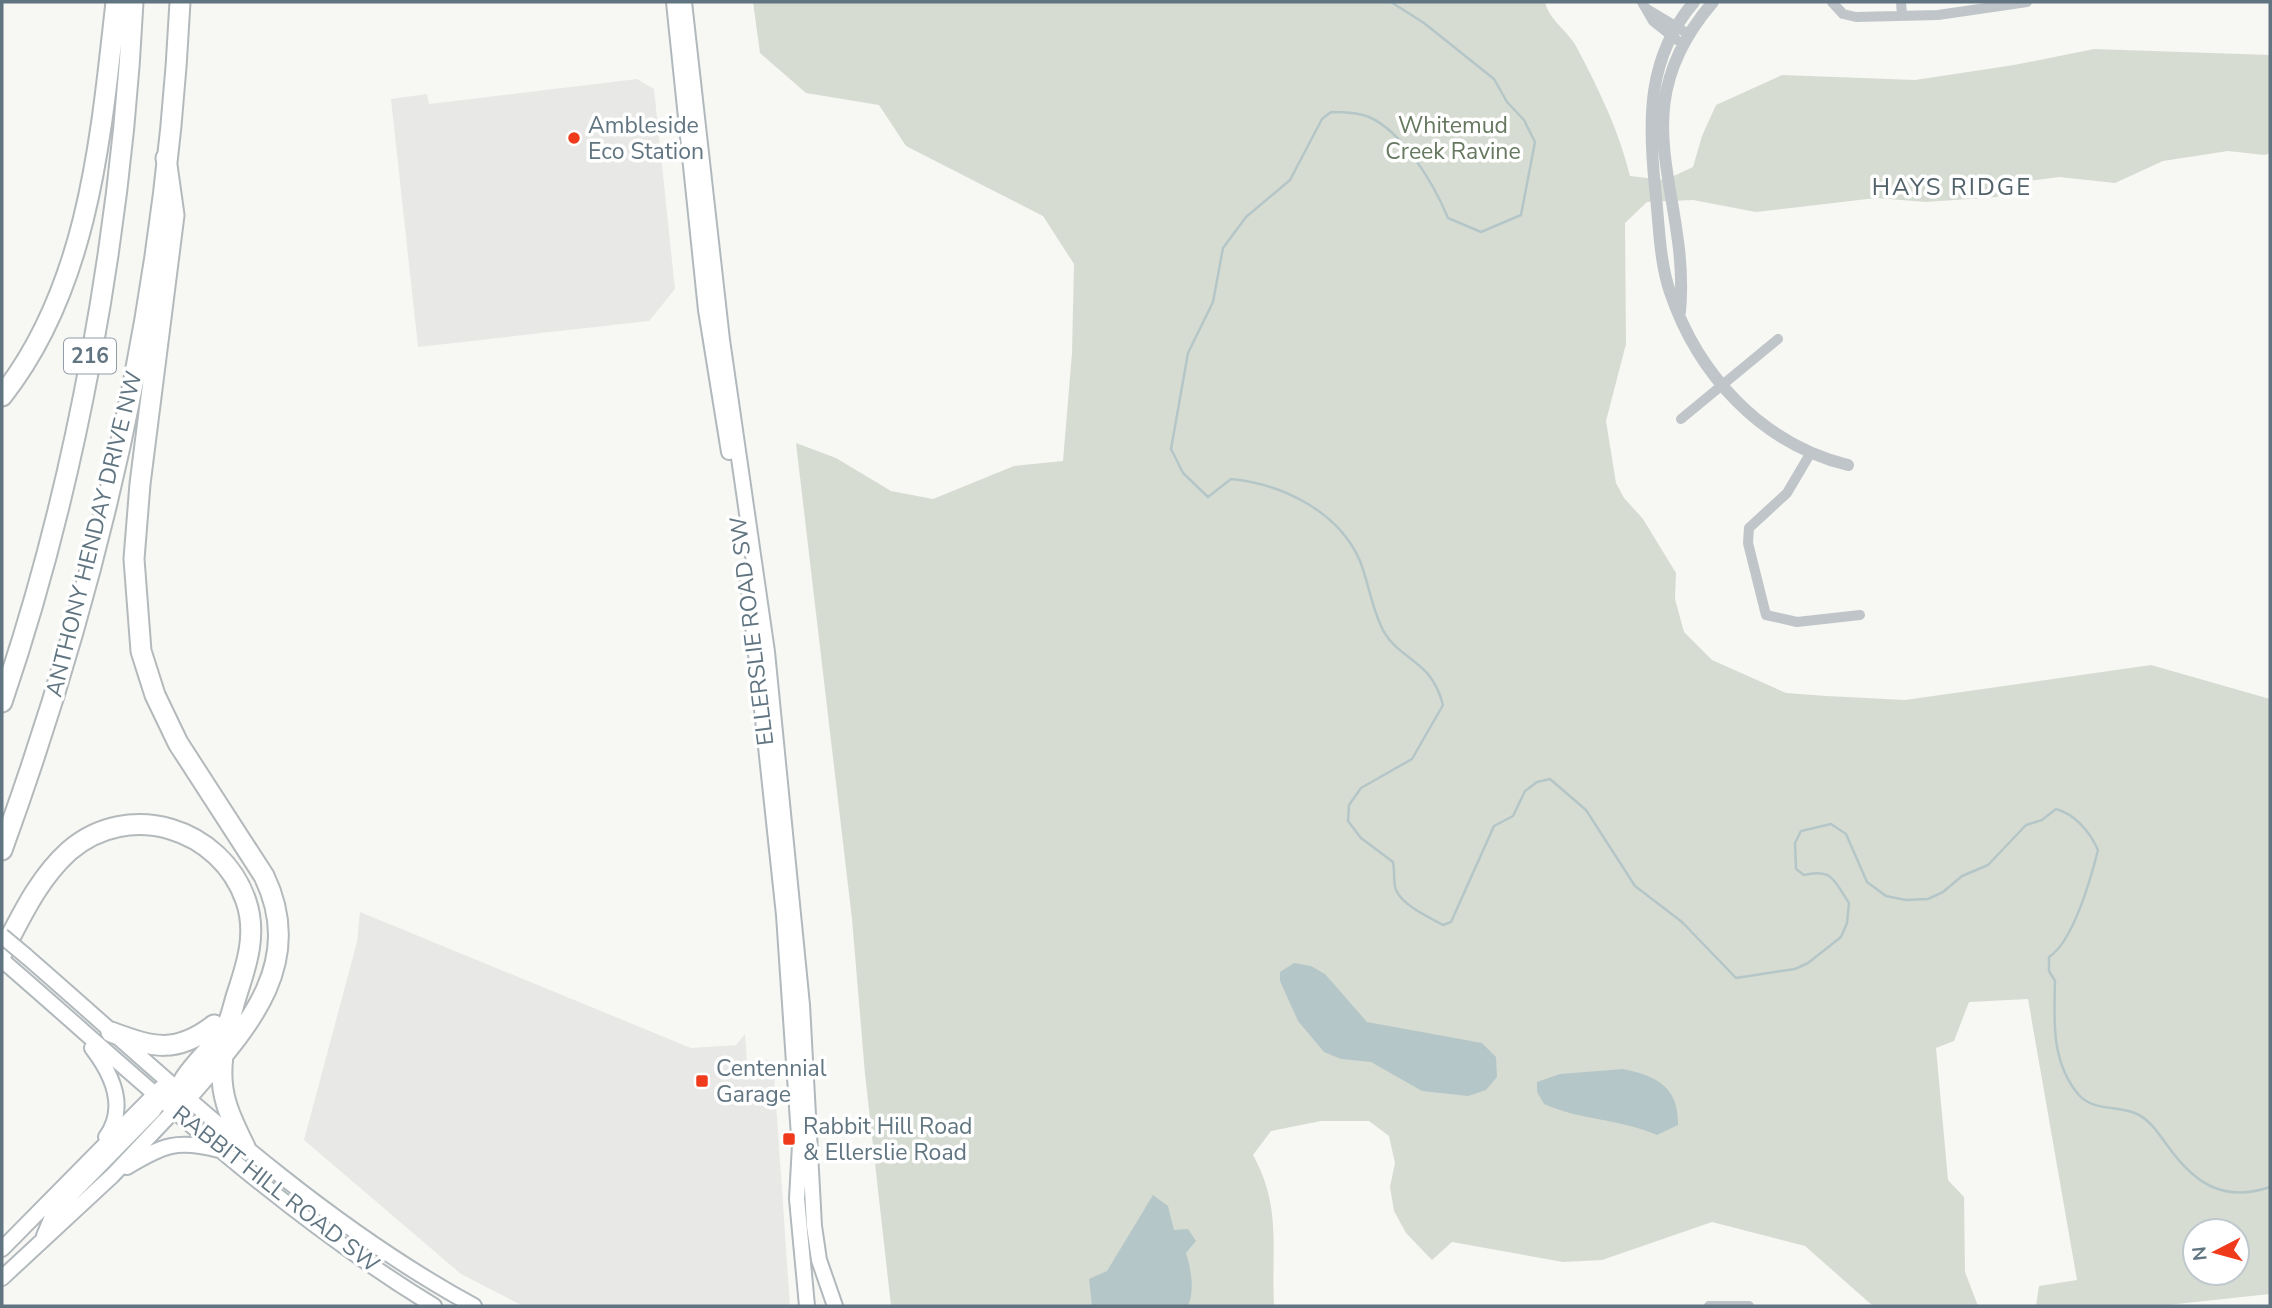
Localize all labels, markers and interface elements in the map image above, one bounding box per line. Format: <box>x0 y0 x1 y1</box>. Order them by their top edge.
place label: Ambleside Eco Station <box>588 110 704 167</box>
park label: Whitemud Creek Ravine <box>1385 110 1521 167</box>
marker: Ambleside Eco Station <box>566 130 582 146</box>
district label: HAYS RIDGE <box>1872 171 2032 203</box>
road number: 216 <box>64 338 116 374</box>
street label: ANTHONY HENDAY DRIVE NW <box>38 368 150 700</box>
street label: ELLERSLIE ROAD SW <box>723 515 781 747</box>
place label: Centennial Garage <box>716 1053 827 1110</box>
marker: Centennial Garage <box>694 1073 710 1089</box>
street label: RABBIT HILL ROAD SW <box>166 1098 386 1280</box>
place label: Rabbit Hill Road & Ellerslie Road <box>803 1111 973 1168</box>
marker: Rabbit Hill Road & Ellerslie Road <box>781 1131 797 1147</box>
north arrow <box>2181 1217 2251 1287</box>
text: N <box>2186 1245 2214 1262</box>

